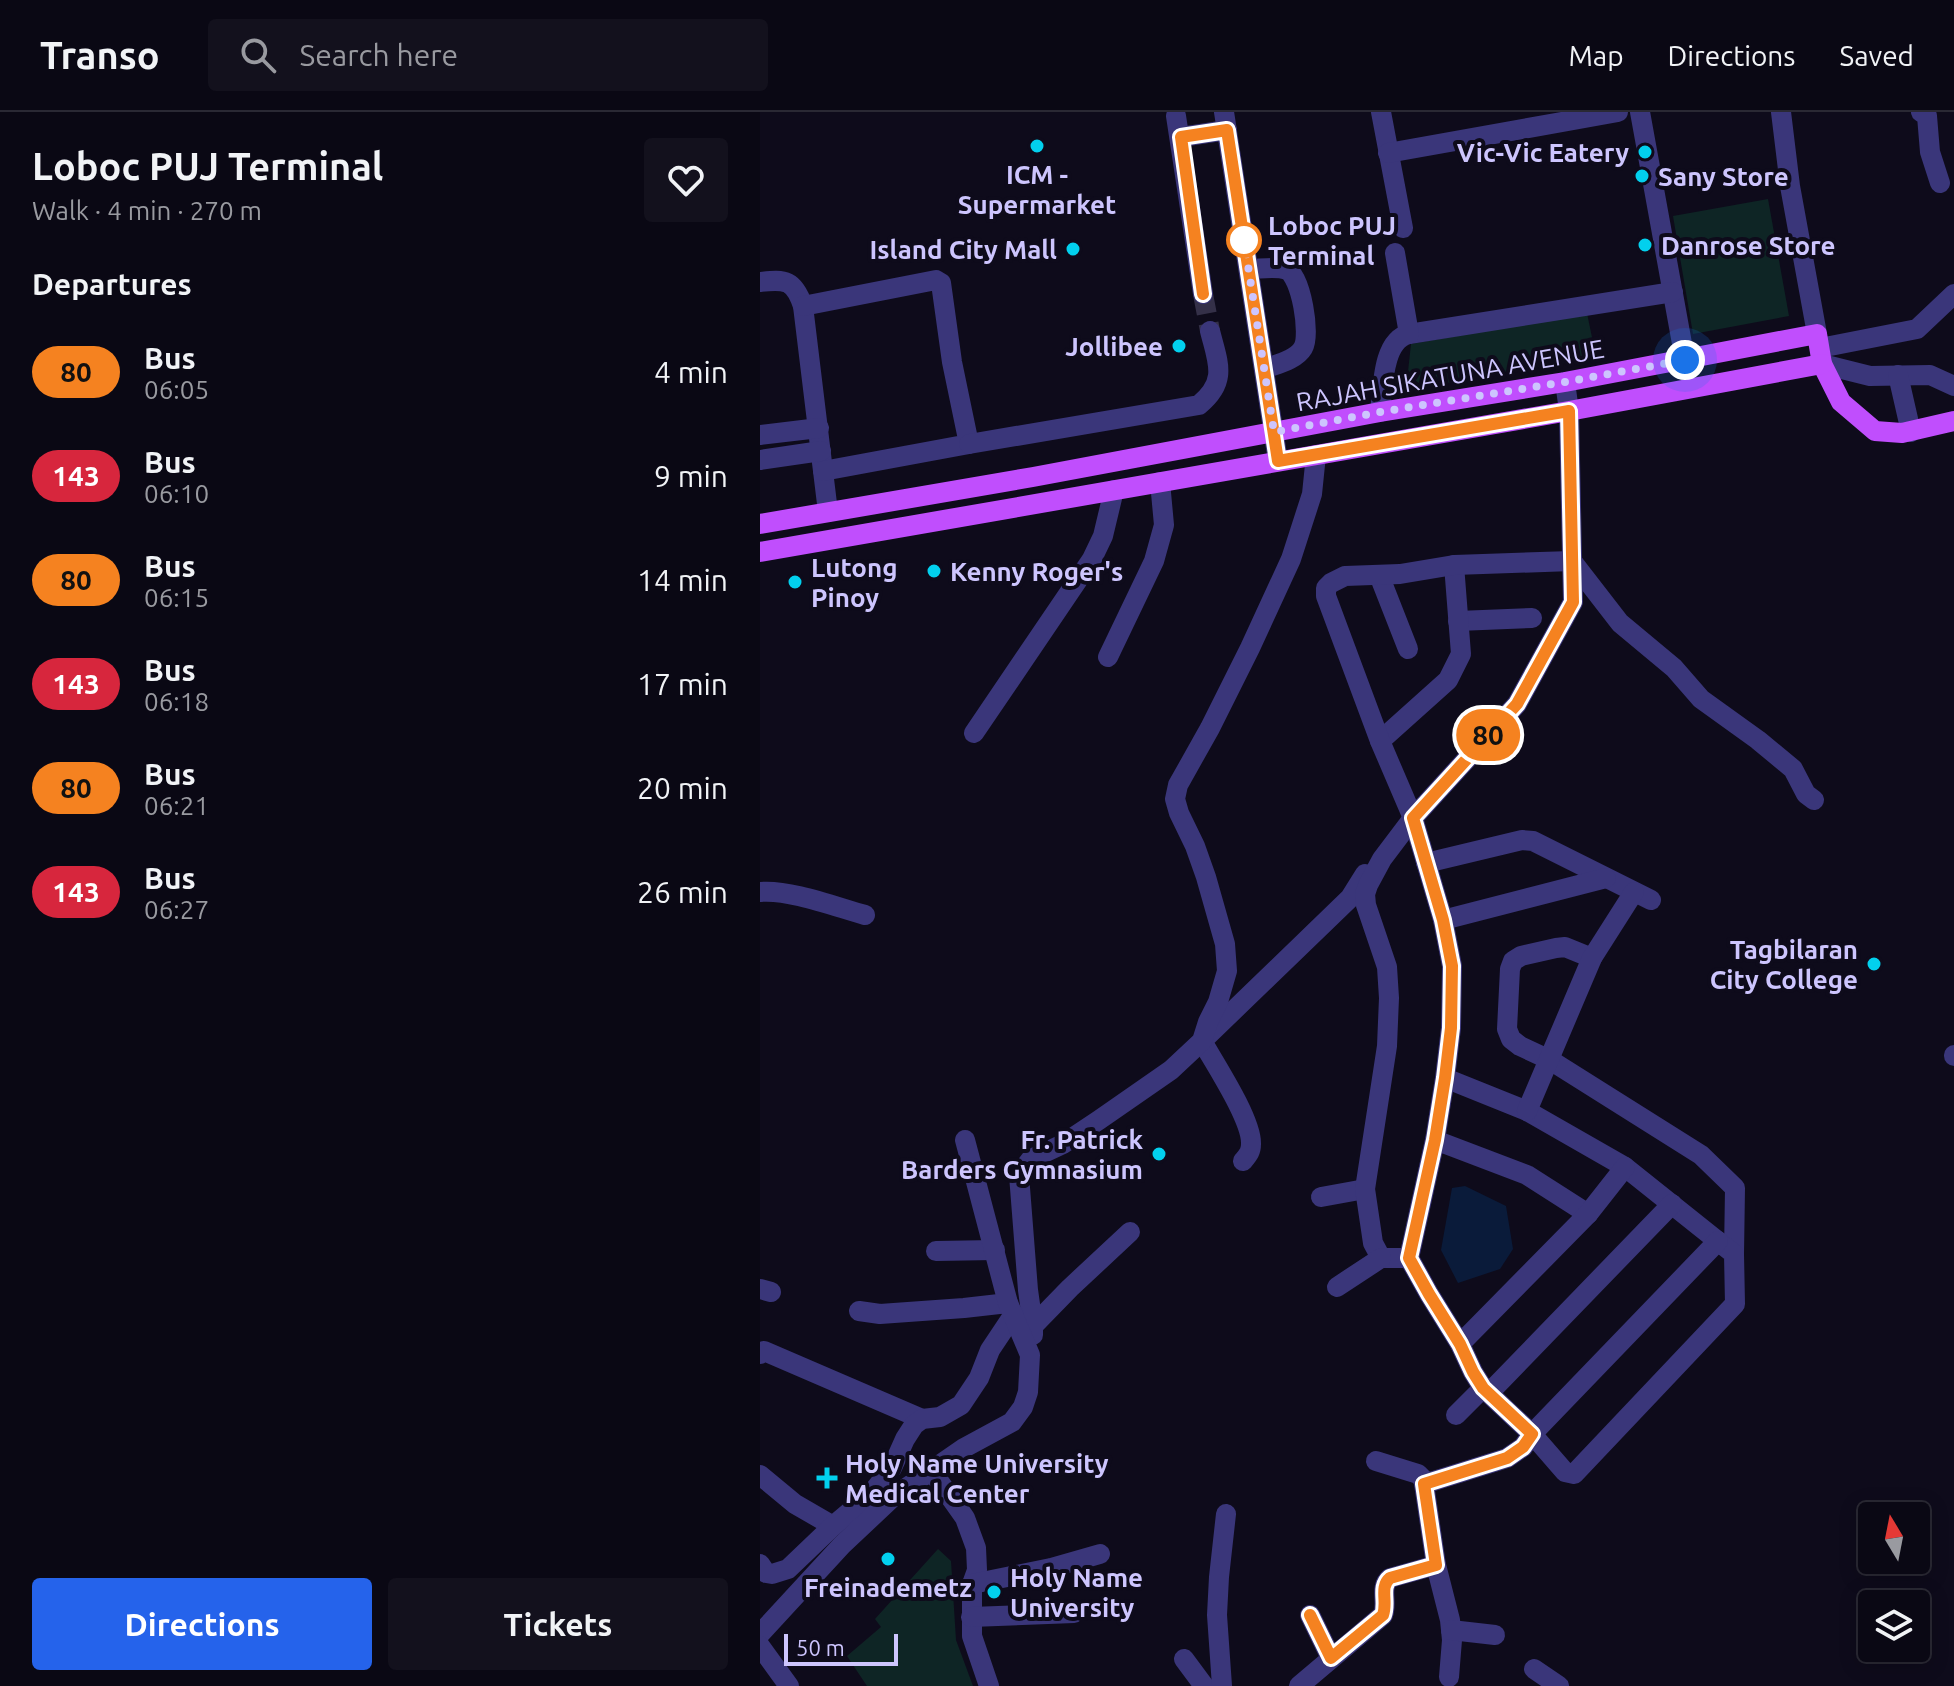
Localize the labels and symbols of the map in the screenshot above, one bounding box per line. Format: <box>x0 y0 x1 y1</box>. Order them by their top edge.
marker: ICM - Supermarket <box>1028 137 1046 155</box>
place label: Vic-Vic Eatery <box>1457 138 1629 167</box>
marker: Vic-Vic Eatery <box>1636 143 1654 161</box>
place label: ICM - Supermarket <box>958 160 1116 219</box>
place label: Sany Store <box>1658 162 1789 191</box>
marker: Sany Store <box>1633 167 1651 185</box>
place label: Loboc PUJ Terminal <box>1268 211 1396 270</box>
marker: Loboc PUJ Terminal <box>1227 223 1261 257</box>
place label: Danrose Store <box>1661 231 1836 260</box>
place label: Island City Mall <box>869 235 1057 264</box>
marker: Danrose Store <box>1636 236 1654 254</box>
marker: Island City Mall <box>1064 240 1082 258</box>
place label: Jollibee <box>1065 332 1163 361</box>
street label: RAJAH SIKATUNA AVENUE <box>1294 334 1606 416</box>
marker: Jollibee <box>1170 337 1188 355</box>
your location <box>1665 340 1705 380</box>
place label: Lutong Pinoy <box>811 553 898 612</box>
place label: Kenny Roger's <box>950 557 1123 586</box>
marker: Kenny Roger's <box>925 562 943 580</box>
marker: Lutong Pinoy <box>786 573 804 591</box>
line badge: 80 <box>1452 709 1524 761</box>
place label: Tagbilaran City College <box>1710 935 1858 994</box>
marker: Tagbilaran City College <box>1865 955 1883 973</box>
place label: Fr. Patrick Barders Gymnasium <box>901 1125 1143 1184</box>
marker: Fr. Patrick Barders Gymnasium <box>1150 1145 1168 1163</box>
place label: Holy Name University Medical Center <box>845 1449 1109 1508</box>
marker: Holy Name University Medical Center <box>816 1467 838 1489</box>
north arrow <box>1858 1502 1930 1574</box>
marker: Freinademetz <box>879 1550 897 1568</box>
place label: Holy Name University <box>1010 1563 1143 1622</box>
place label: Freinademetz <box>804 1573 972 1602</box>
marker: Holy Name University <box>985 1583 1003 1601</box>
scale bar <box>784 1630 898 1666</box>

